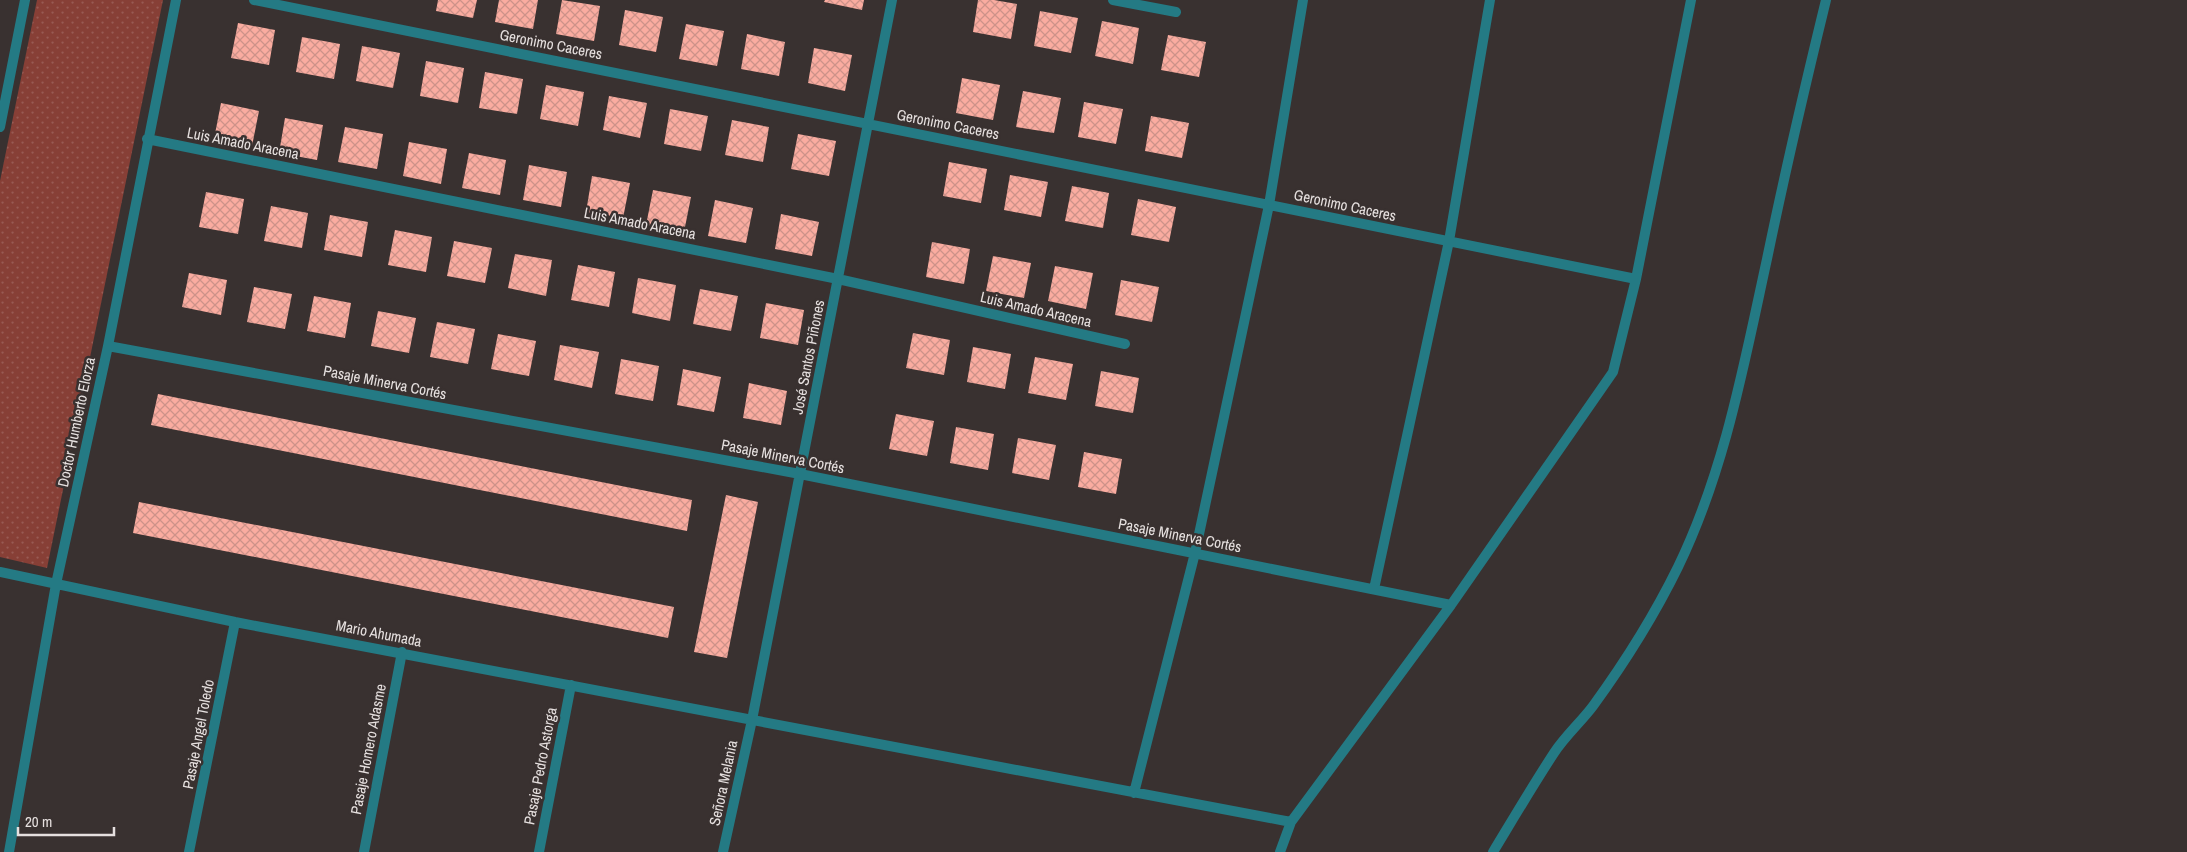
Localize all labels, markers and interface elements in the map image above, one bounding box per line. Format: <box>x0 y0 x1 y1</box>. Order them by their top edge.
street label: Geronimo Caceres <box>498 24 604 64</box>
street label: Geronimo Caceres <box>895 104 1001 144</box>
street label: Luis Amado Aracena <box>185 122 301 164</box>
street label: Geronimo Caceres <box>1292 184 1398 226</box>
street label: Luis Amado Aracena <box>582 202 698 244</box>
street label: Luis Amado Aracena <box>978 286 1094 332</box>
street label: José Santos Piñones <box>787 298 829 416</box>
street label: Doctor Humberto Elorza <box>52 355 100 489</box>
street label: Pasaje Minerva Cortés <box>322 360 448 404</box>
street label: Pasaje Minerva Cortés <box>720 434 846 478</box>
street label: Pasaje Minerva Cortés <box>1117 513 1243 557</box>
street label: Mario Ahumada <box>334 614 424 652</box>
street label: Pasaje Angel Toledo <box>177 677 219 791</box>
street label: Pasaje Homero Adasme <box>345 682 391 816</box>
street label: Pasaje Pedro Astorga <box>518 705 562 826</box>
street label: Señora Melania <box>704 738 742 828</box>
scale bar <box>18 804 114 836</box>
text: 20 m <box>25 811 52 832</box>

